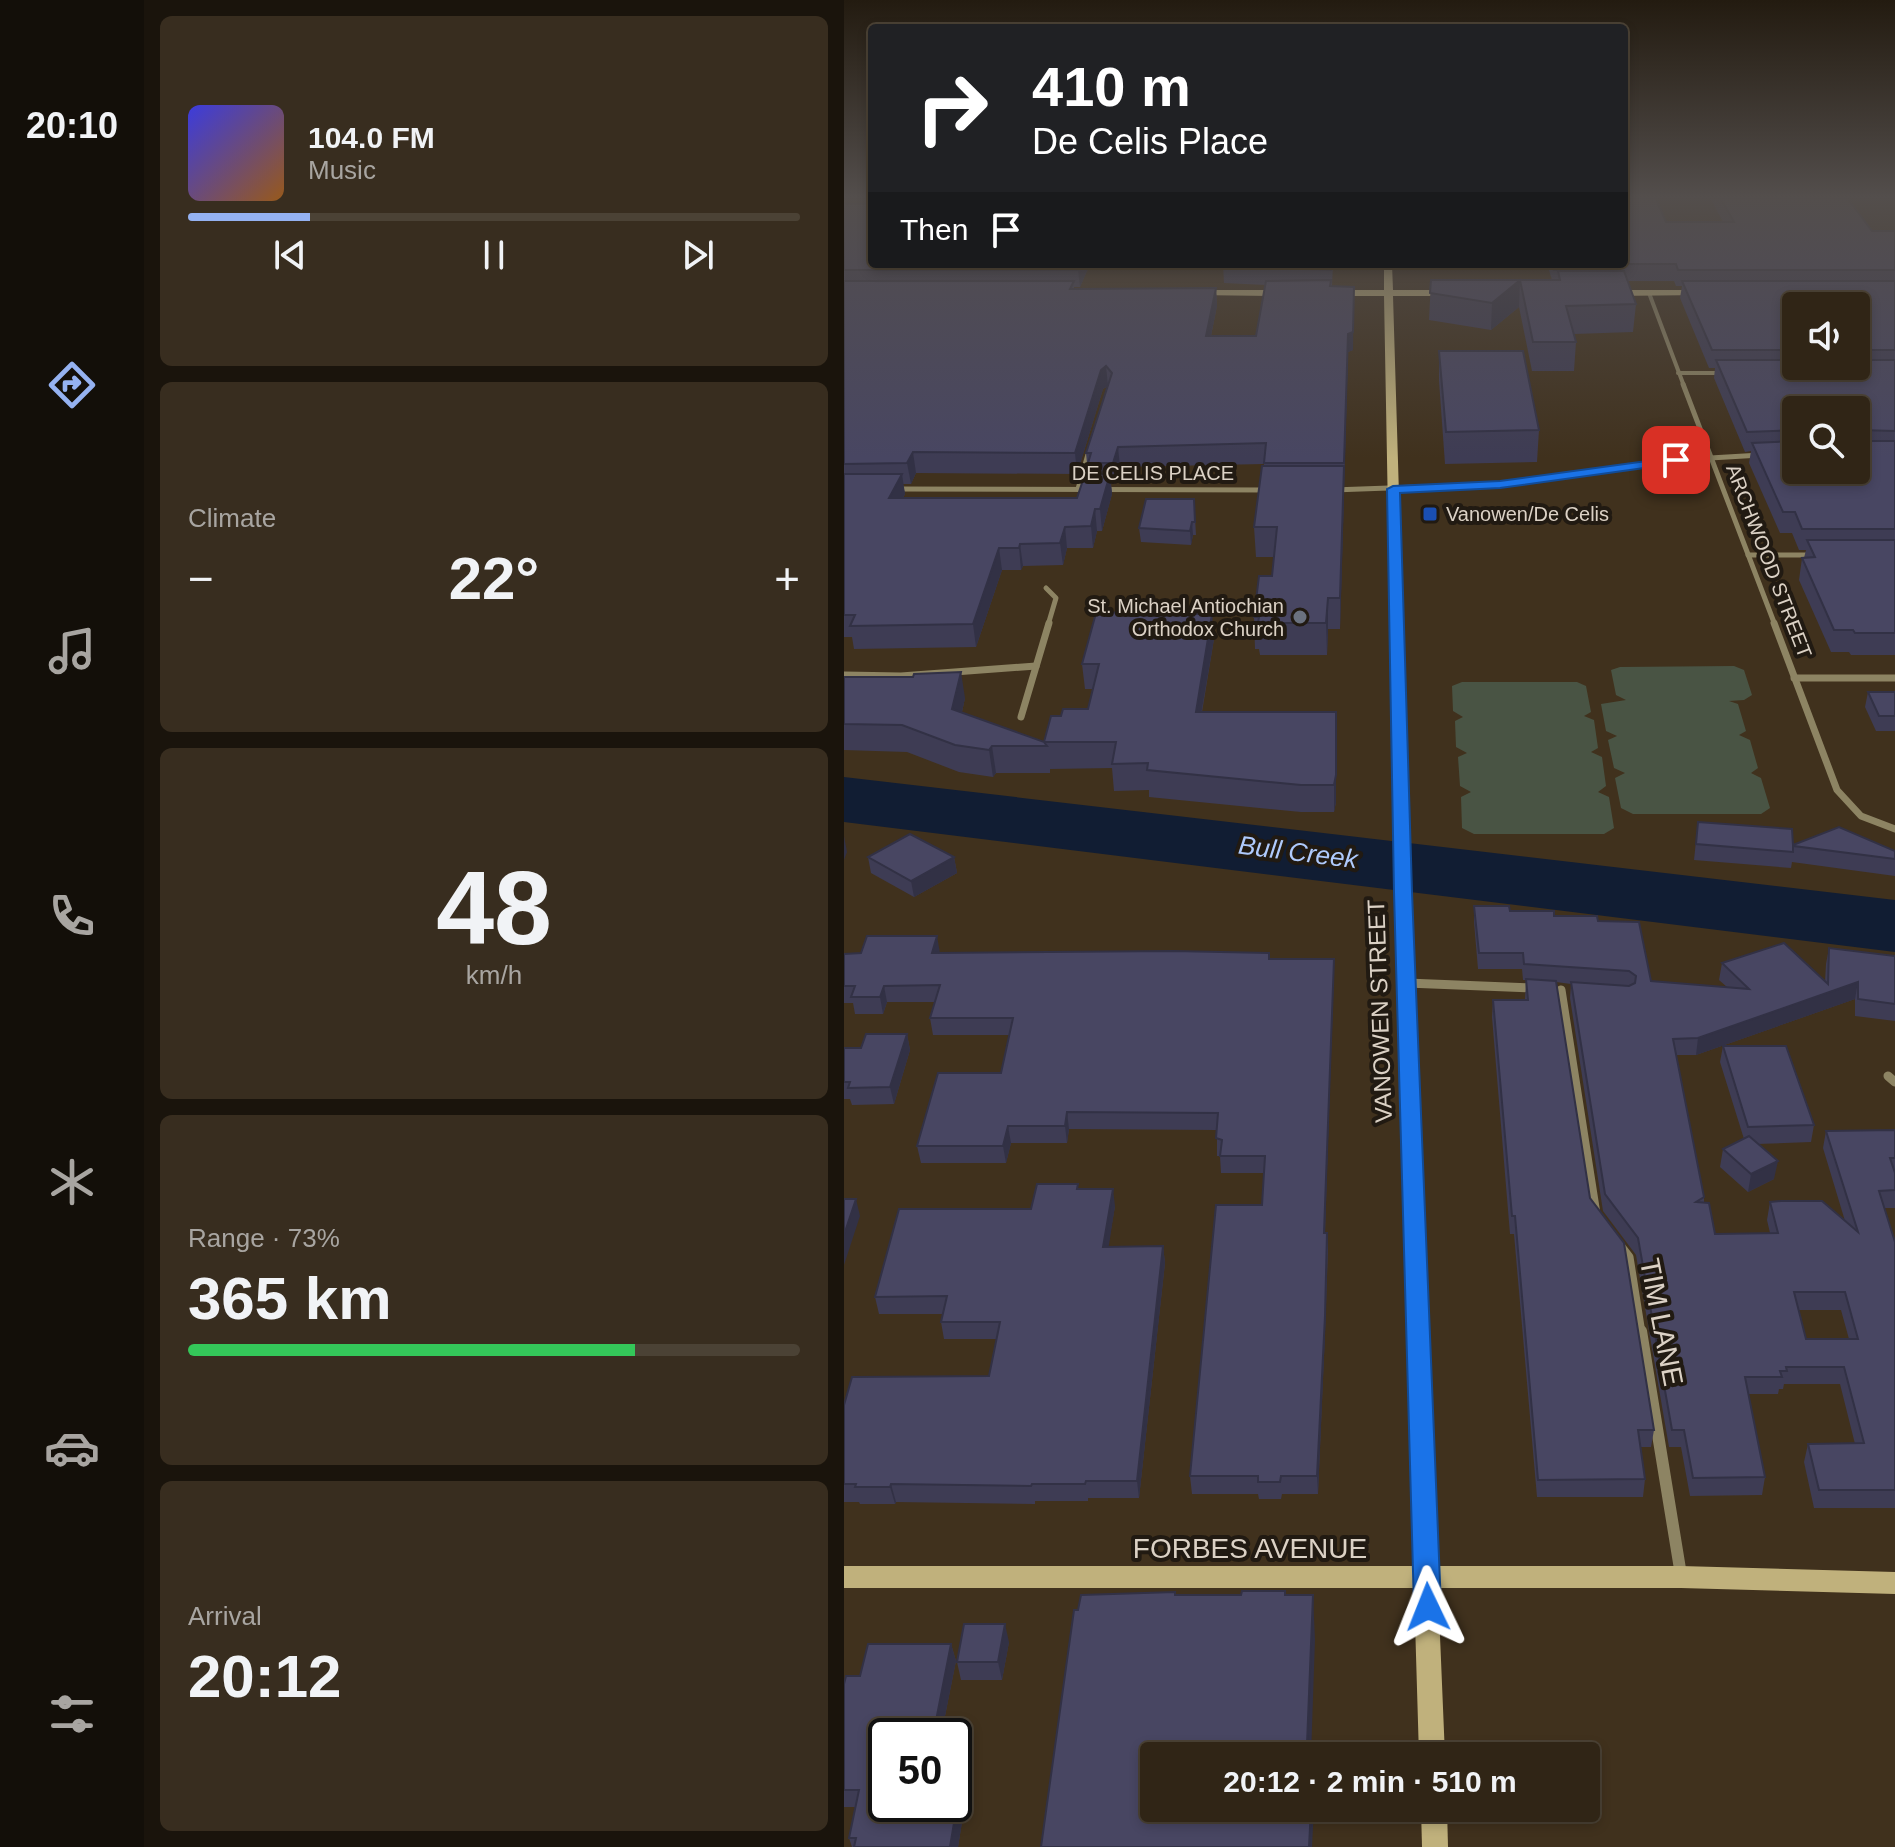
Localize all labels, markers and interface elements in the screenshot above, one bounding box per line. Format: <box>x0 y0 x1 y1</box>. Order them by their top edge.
text: 410 m <box>1032 55 1191 118</box>
icon: right <box>900 56 1004 160</box>
text: 20:10 <box>26 105 118 146</box>
text: 104.0 FM <box>308 121 435 154</box>
text: De Celis Place <box>1032 121 1268 162</box>
text: Music <box>308 155 376 185</box>
icon: arrive <box>984 208 1028 252</box>
text: Then <box>900 213 968 246</box>
icon: previous <box>268 233 312 277</box>
icon: pause <box>472 233 516 277</box>
icon: next <box>676 233 720 277</box>
map controls <box>1782 292 1870 484</box>
button: sound <box>1782 292 1870 380</box>
icon: directions <box>44 357 100 413</box>
button: search <box>1782 396 1870 484</box>
pin <box>1642 426 1710 494</box>
icon: arrive <box>1654 438 1698 482</box>
street label: ARCHWOOD STREET <box>1722 461 1816 661</box>
street label: DE CELIS PLACE <box>1072 462 1234 484</box>
text: Climate <box>188 503 276 533</box>
place label: Vanowen/De Celis <box>1446 503 1609 525</box>
marker: Vanowen/De Celis <box>1421 505 1439 523</box>
text: 22° <box>449 545 539 612</box>
text: − <box>188 554 214 603</box>
text: + <box>774 554 800 603</box>
place label: St. Michael Antiochian Orthodox Church <box>1087 595 1284 640</box>
marker: St. Michael Antiochian Orthodox Church <box>1291 608 1309 626</box>
icon: music <box>44 623 100 679</box>
water label: Bull Creek <box>1237 830 1361 874</box>
text: 48 <box>436 850 552 966</box>
icon: phone <box>44 888 100 944</box>
street label: VANOWEN STREET <box>1362 898 1397 1123</box>
text: km/h <box>466 960 522 990</box>
icon: climate <box>44 1154 100 1210</box>
text: Range · 73% <box>188 1223 340 1253</box>
street label: TIM LANE <box>1634 1256 1689 1388</box>
text: 365 km <box>188 1265 392 1332</box>
icon: car <box>44 1420 100 1476</box>
street label: FORBES AVENUE <box>1133 1533 1367 1564</box>
position arrow <box>1386 1565 1470 1649</box>
text: Arrival <box>188 1601 262 1631</box>
text: 20:12 <box>188 1643 341 1710</box>
icon: filters <box>44 1686 100 1742</box>
speed limit sign: 50 <box>868 1718 972 1822</box>
text: 20:12 · 2 min · 510 m <box>1223 1765 1517 1798</box>

